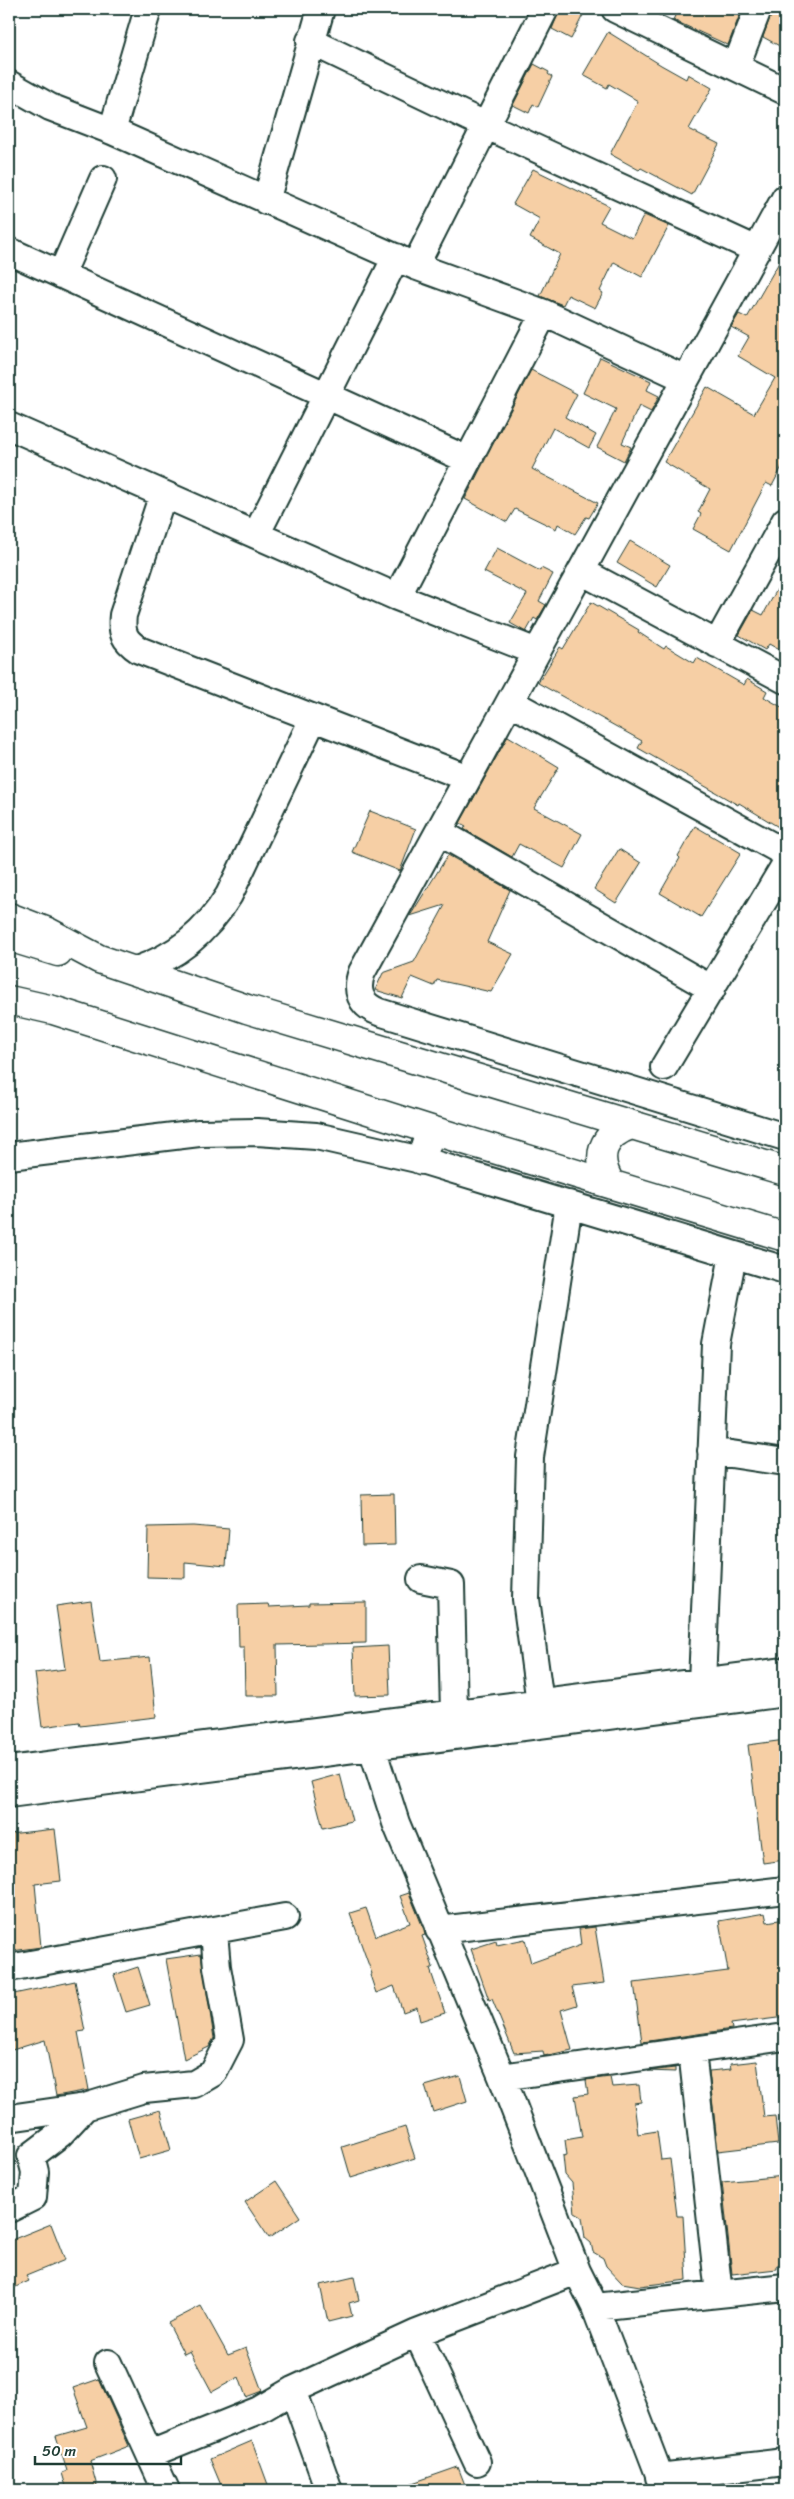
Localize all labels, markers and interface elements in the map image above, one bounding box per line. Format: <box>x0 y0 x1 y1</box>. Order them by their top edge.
scale bar <box>35 2434 181 2466</box>
text: 50 m <box>42 2438 77 2464</box>

